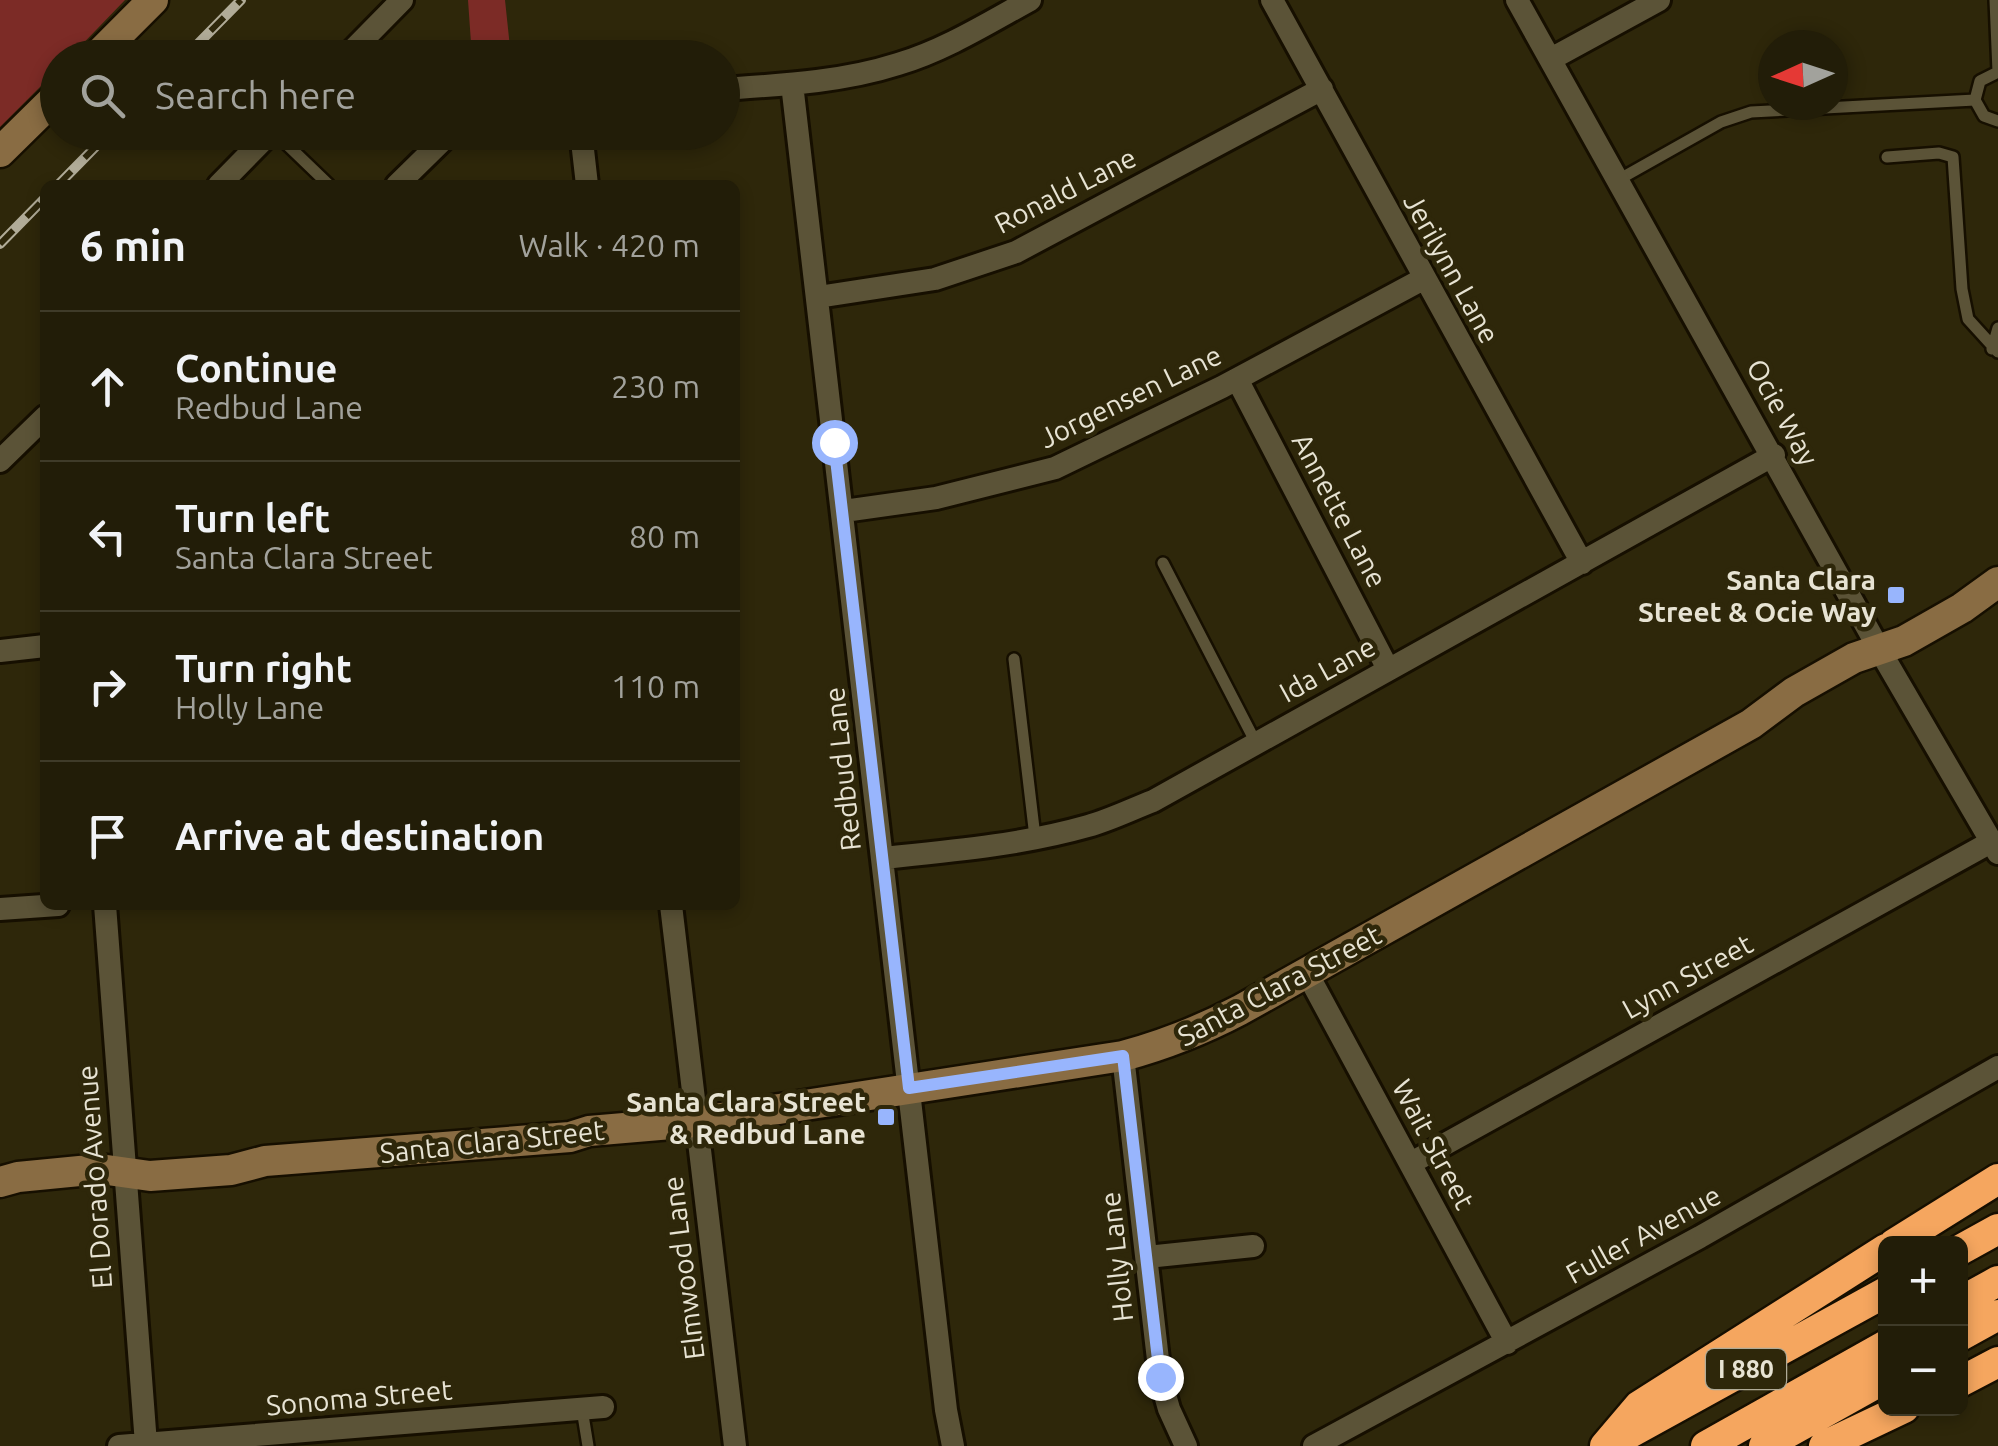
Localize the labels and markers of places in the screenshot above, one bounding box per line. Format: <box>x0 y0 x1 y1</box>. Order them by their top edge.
place label: Santa Clara Street & Ocie Way <box>1638 564 1876 627</box>
marker: Santa Clara Street & Ocie Way <box>1885 584 1907 606</box>
place label: Santa Clara Street & Redbud Lane <box>626 1086 866 1149</box>
marker: Santa Clara Street & Redbud Lane <box>875 1106 897 1128</box>

